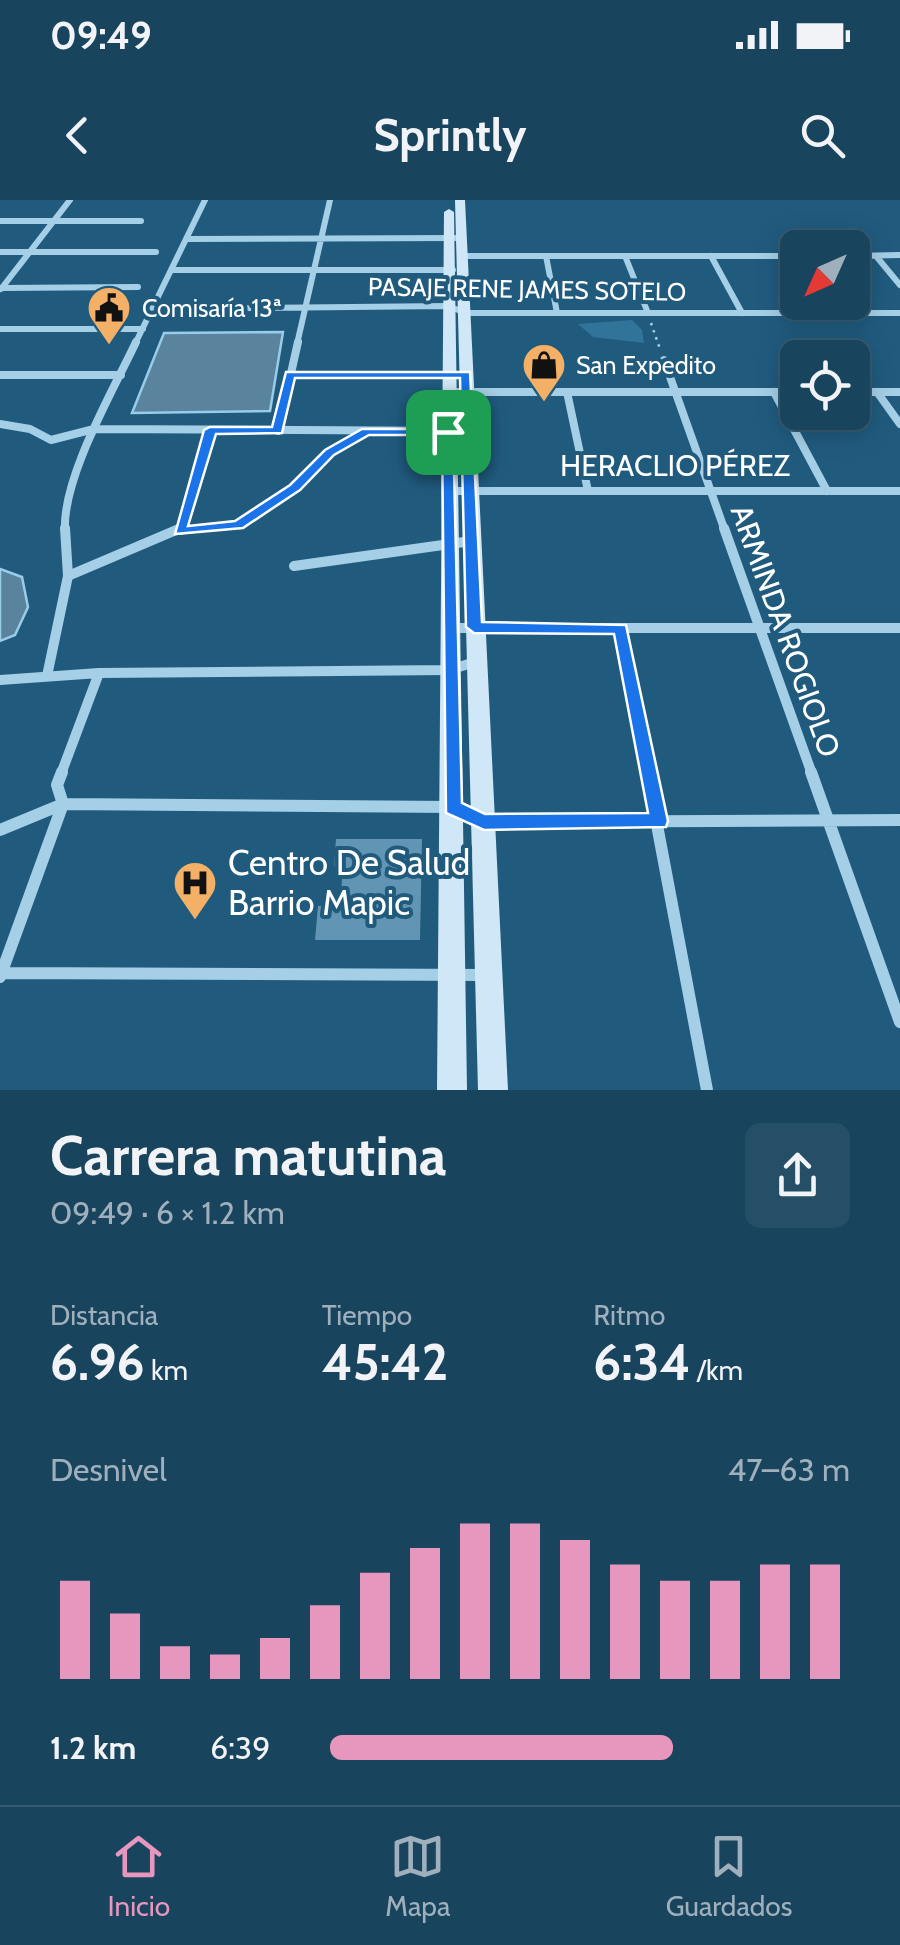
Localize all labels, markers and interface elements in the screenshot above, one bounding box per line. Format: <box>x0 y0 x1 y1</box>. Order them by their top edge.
text: 09:49 <box>50 12 152 59</box>
icon: back <box>50 108 105 163</box>
text: Sprintly <box>373 108 527 162</box>
icon: search <box>795 108 850 163</box>
north arrow <box>780 230 870 320</box>
map controls <box>780 230 870 430</box>
street label: PASAJE RENE JAMES SOTELO <box>368 271 686 307</box>
public building icon: Comisaría 13ª <box>86 285 132 346</box>
place label: Comisaría 13ª <box>142 293 282 323</box>
button: locate <box>780 340 870 430</box>
shop icon: San Expedito <box>521 342 567 403</box>
place label: San Expedito <box>576 350 716 380</box>
pin <box>406 390 491 475</box>
icon: arrive <box>421 405 476 460</box>
street label: HERACLIO PÉREZ <box>560 447 791 484</box>
street label: ARMINDA ROGIOLO <box>723 500 848 762</box>
place label: Centro De Salud Barrio Mapic <box>228 841 470 924</box>
hospital icon: Centro De Salud Barrio Mapic <box>172 860 218 921</box>
text: Carrera matutina <box>50 1122 447 1189</box>
button: share <box>745 1123 850 1228</box>
text: 09:49 · 6 × 1.2 km <box>50 1193 285 1232</box>
text: Distancia <box>50 1298 158 1332</box>
text: Tiempo <box>322 1298 412 1332</box>
text: Ritmo <box>593 1298 665 1332</box>
text: 6.96 <box>50 1332 145 1393</box>
text: 45:42 <box>322 1332 448 1393</box>
text: 6:34 <box>593 1332 691 1393</box>
text: km <box>145 1353 188 1387</box>
text: /km <box>691 1353 743 1387</box>
text: Desnivel <box>50 1450 167 1489</box>
text: 47–63 m <box>728 1450 850 1489</box>
text: 1.2 km <box>50 1728 136 1767</box>
text: 6:39 <box>210 1728 270 1767</box>
tab: Inicio <box>108 1829 170 1923</box>
tab: Mapa <box>385 1829 450 1923</box>
tab: Guardados <box>666 1829 792 1923</box>

